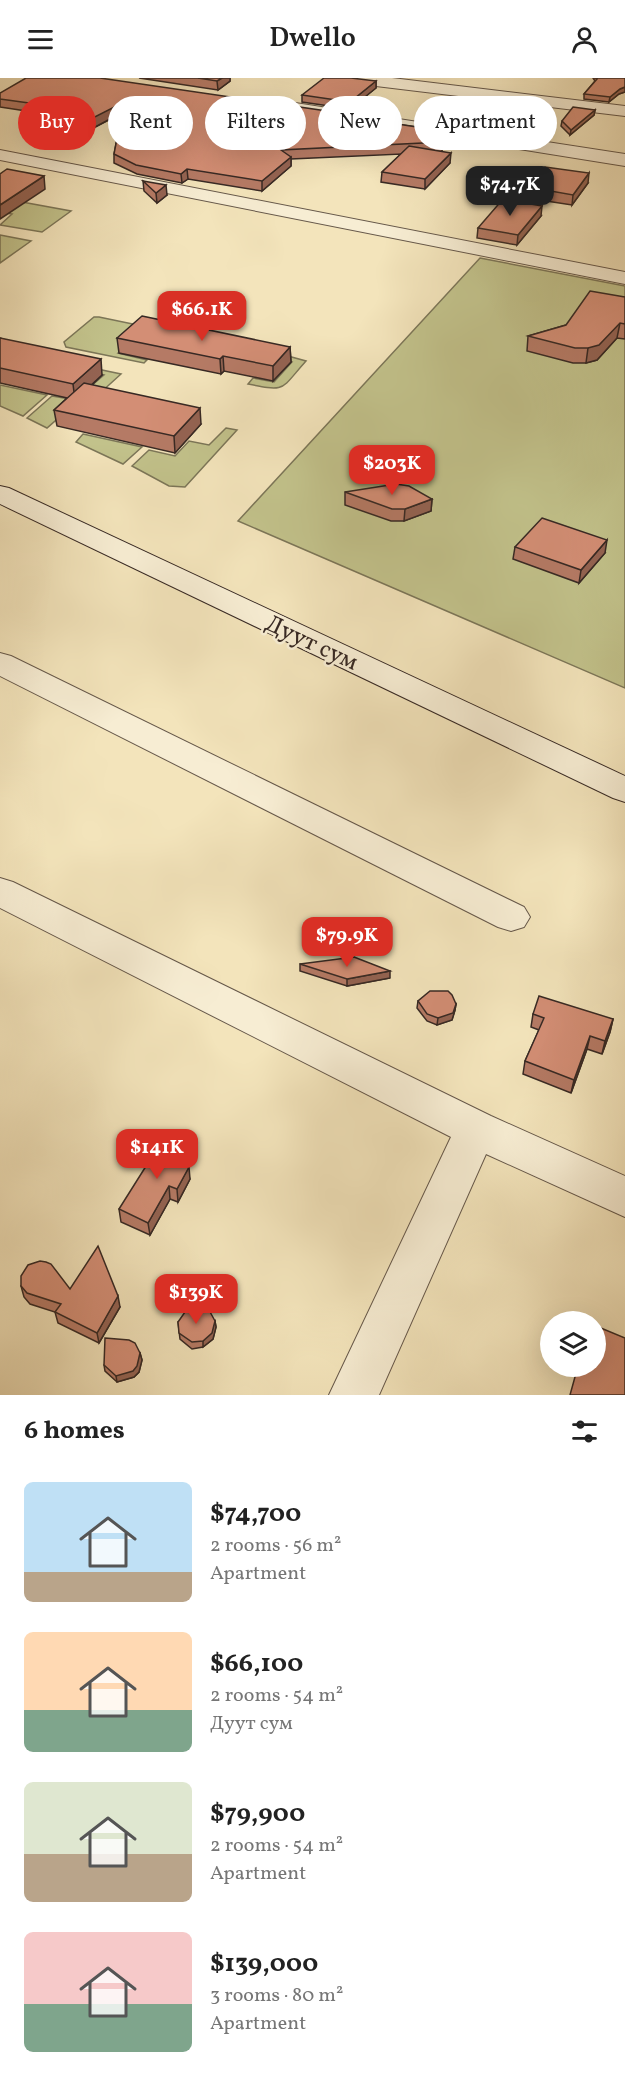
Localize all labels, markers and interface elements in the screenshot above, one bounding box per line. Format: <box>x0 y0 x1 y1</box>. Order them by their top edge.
text: Dwello <box>269 20 356 58</box>
icon: menu <box>24 23 57 56</box>
icon: person <box>568 23 601 56</box>
chip: Buy <box>18 96 96 150</box>
chip: Rent <box>108 96 193 150</box>
chip: Filters <box>205 96 306 150</box>
chip: New <box>318 96 402 150</box>
chip: Apartment <box>414 96 557 150</box>
pin: $74.7K <box>461 166 559 217</box>
text: $74.7K <box>480 171 540 199</box>
pin: $66.1K <box>153 291 251 342</box>
text: $66.1K <box>171 296 233 324</box>
pin: $203K <box>350 445 434 496</box>
text: $203K <box>363 450 421 478</box>
street label: Дуут сум <box>259 607 363 680</box>
pin: $79.9K <box>298 917 396 968</box>
text: $79.9K <box>316 922 378 950</box>
pin: $141K <box>115 1129 199 1180</box>
text: $141K <box>130 1134 184 1162</box>
pin: $139K <box>154 1274 238 1325</box>
text: $139K <box>169 1279 223 1307</box>
map controls <box>540 1311 606 1377</box>
button: layers <box>540 1311 606 1377</box>
text: 6 homes <box>24 1413 125 1449</box>
icon: filters <box>568 1415 601 1448</box>
text: $74,700 <box>210 1496 301 1532</box>
icon: home <box>72 1506 144 1578</box>
text: 2 rooms · 56 m² <box>210 1532 341 1560</box>
text: Apartment <box>210 1560 306 1588</box>
text: $66,100 <box>210 1646 303 1682</box>
icon: home <box>72 1656 144 1728</box>
text: 2 rooms · 54 m² <box>210 1682 343 1710</box>
text: Дуут сум <box>210 1710 293 1738</box>
text: $79,900 <box>210 1796 305 1832</box>
icon: home <box>72 1806 144 1878</box>
text: 2 rooms · 54 m² <box>210 1832 343 1860</box>
text: Apartment <box>210 1860 306 1888</box>
text: $139,000 <box>210 1946 318 1982</box>
icon: home <box>72 1956 144 2028</box>
text: 3 rooms · 80 m² <box>210 1982 343 2010</box>
text: Apartment <box>210 2010 306 2038</box>

